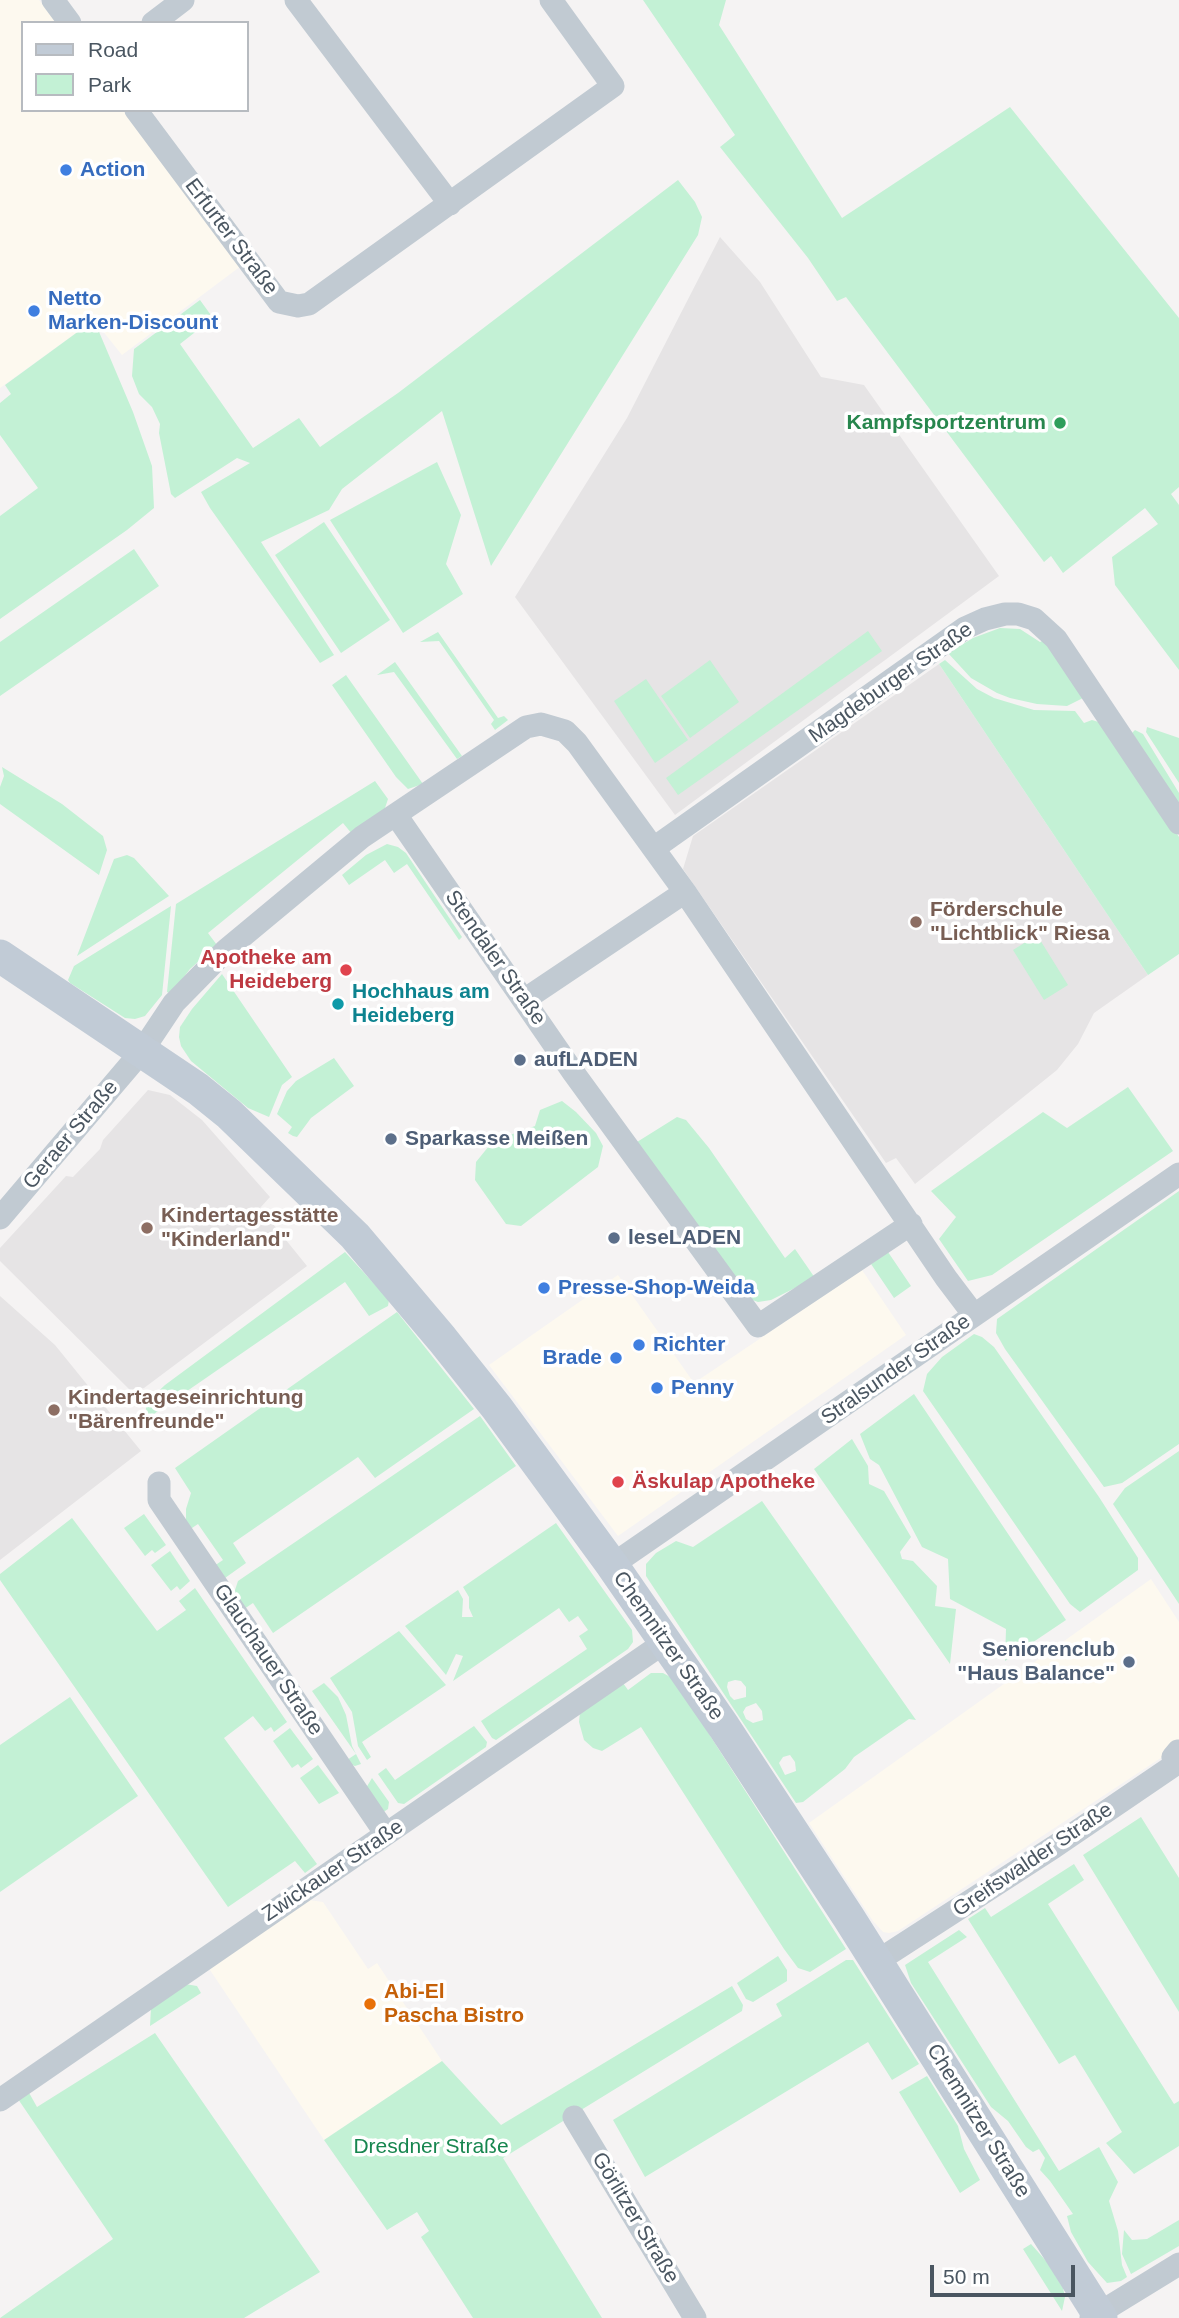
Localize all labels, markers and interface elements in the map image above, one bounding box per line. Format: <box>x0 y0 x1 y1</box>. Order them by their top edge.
legend <box>21 21 248 112</box>
text: Road <box>88 38 138 61</box>
text: Park <box>88 73 131 96</box>
place label: Action <box>80 157 145 183</box>
marker: Action <box>58 162 74 178</box>
street label: Erfurter Straße <box>179 174 283 300</box>
place label: Netto Marken-Discount <box>48 286 218 336</box>
marker: Netto Marken-Discount <box>26 303 42 319</box>
place label: Kampfsportzentrum <box>846 410 1046 436</box>
marker: Kampfsportzentrum <box>1052 415 1068 431</box>
street label: Magdeburger Straße <box>804 617 978 749</box>
street label: Stendaler Straße <box>439 886 551 1030</box>
place label: Förderschule "Lichtblick" Riesa <box>930 897 1110 947</box>
marker: Förderschule "Lichtblick" Riesa <box>908 914 924 930</box>
place label: Apotheke am Heideberg <box>200 945 332 995</box>
marker: Apotheke am Heideberg <box>338 962 354 978</box>
place label: Hochhaus am Heideberg <box>352 979 490 1029</box>
marker: Hochhaus am Heideberg <box>330 996 346 1012</box>
place label: aufLADEN <box>534 1047 638 1073</box>
marker: aufLADEN <box>512 1052 528 1068</box>
street label: Geraer Straße <box>18 1075 124 1195</box>
place label: Sparkasse Meißen <box>405 1126 588 1152</box>
marker: Sparkasse Meißen <box>383 1131 399 1147</box>
place label: Kindertagesstätte "Kinderland" <box>161 1203 338 1253</box>
marker: Kindertagesstätte "Kinderland" <box>139 1220 155 1236</box>
place label: leseLADEN <box>628 1225 741 1251</box>
marker: leseLADEN <box>606 1230 622 1246</box>
place label: Presse-Shop-Weida <box>558 1275 755 1301</box>
marker: Presse-Shop-Weida <box>536 1280 552 1296</box>
street label: Stralsunder Straße <box>817 1309 975 1431</box>
place label: Richter <box>653 1332 725 1358</box>
marker: Richter <box>631 1337 647 1353</box>
place label: Brade <box>542 1345 602 1371</box>
marker: Brade <box>608 1350 624 1366</box>
place label: Penny <box>671 1375 734 1401</box>
marker: Penny <box>649 1380 665 1396</box>
place label: Kindertageseinrichtung "Bärenfreunde" <box>68 1385 304 1435</box>
marker: Kindertageseinrichtung "Bärenfreunde" <box>46 1402 62 1418</box>
place label: Äskulap Apotheke <box>632 1469 815 1495</box>
marker: Äskulap Apotheke <box>610 1474 626 1490</box>
street label: Chemnitzer Straße <box>607 1567 729 1725</box>
street label: Glauchauer Straße <box>208 1579 328 1741</box>
place label: Seniorenclub "Haus Balance" <box>957 1637 1115 1687</box>
marker: Seniorenclub "Haus Balance" <box>1121 1654 1137 1670</box>
street label: Greifswalder Straße <box>949 1797 1117 1923</box>
street label: Zwickauer Straße <box>258 1815 408 1927</box>
place label: Abi-El Pascha Bistro <box>384 1979 524 2029</box>
marker: Abi-El Pascha Bistro <box>362 1996 378 2012</box>
street label: Chemnitzer Straße <box>921 2040 1035 2202</box>
park label: Dresdner Straße <box>353 2134 509 2160</box>
street label: Görlitzer Straße <box>586 2148 684 2288</box>
scale bar <box>934 2252 1079 2296</box>
text: 50 m <box>943 2265 990 2288</box>

